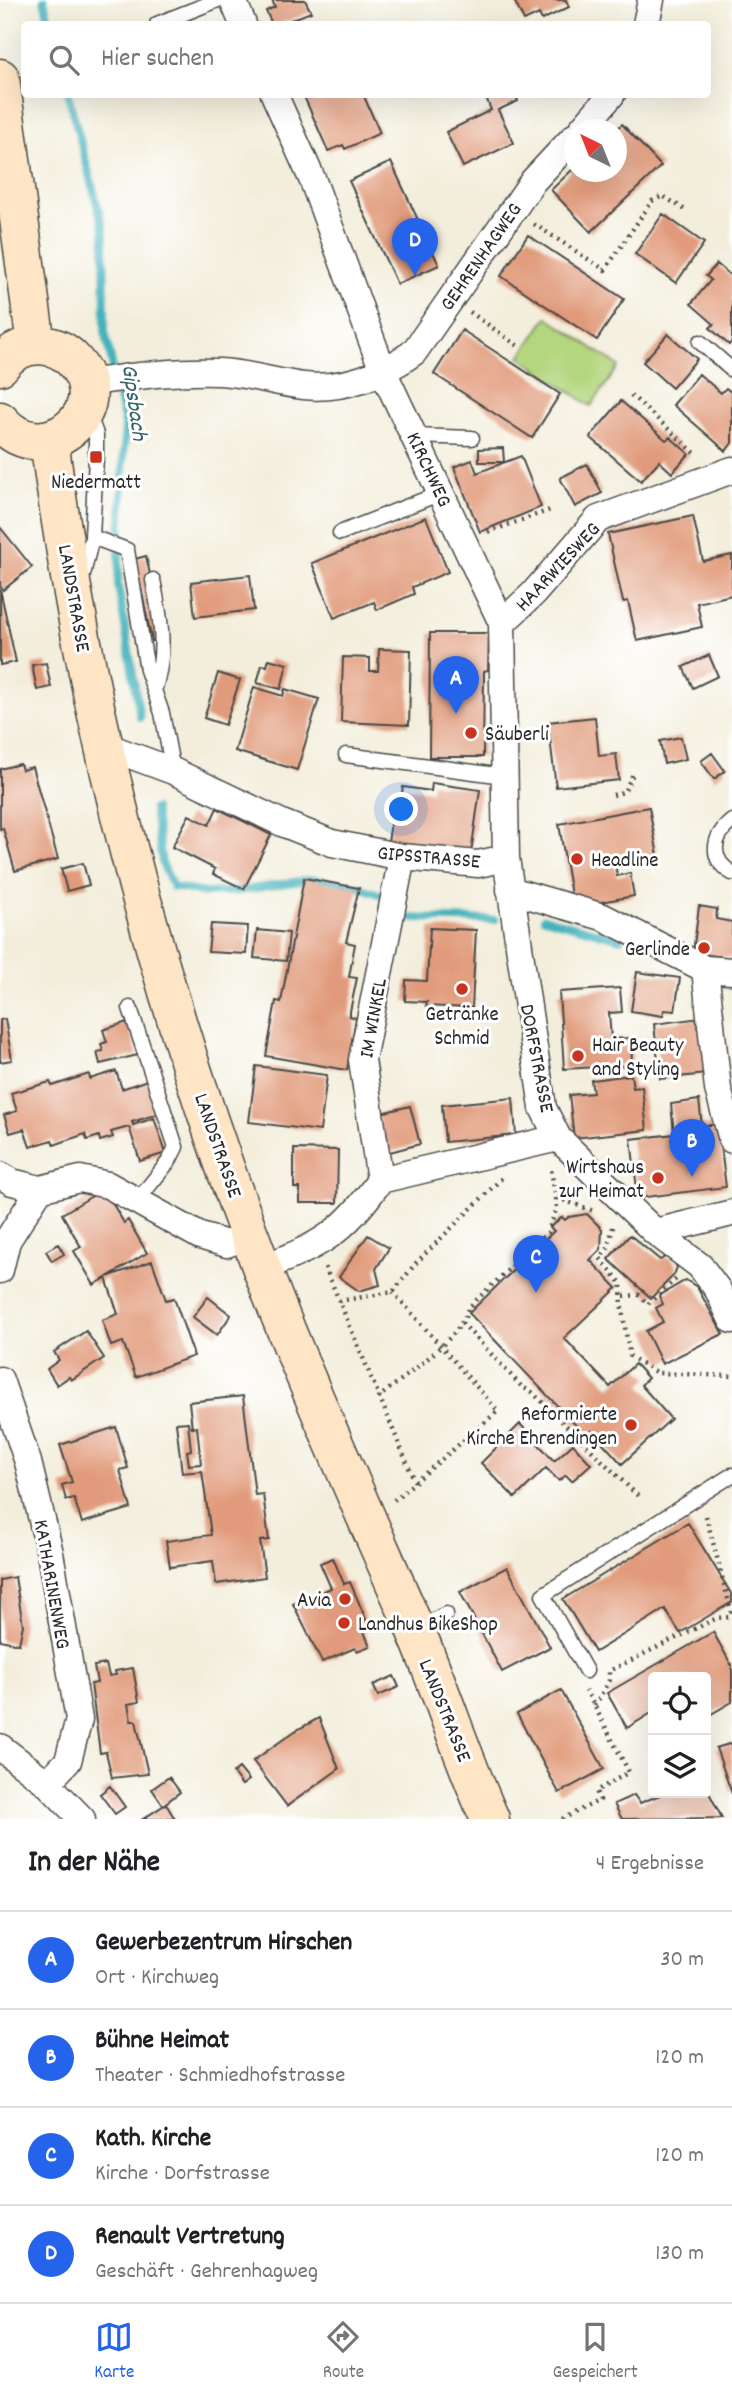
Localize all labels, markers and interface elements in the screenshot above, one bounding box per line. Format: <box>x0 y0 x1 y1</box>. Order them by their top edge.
search box <box>21 21 711 98</box>
icon: search <box>45 41 83 79</box>
text: Hier suchen <box>101 41 214 78</box>
north arrow <box>564 119 627 182</box>
street label: GEHRENHAGWEG <box>434 197 531 318</box>
pin: D <box>392 218 438 276</box>
water label: Gipsbach <box>111 362 154 444</box>
street label: KIRCHWEG <box>397 428 458 513</box>
marker: Niedermatt <box>88 449 104 465</box>
place label: Niedermatt <box>51 469 141 499</box>
street label: HAARWIESWEG <box>510 516 609 620</box>
street label: LANDSTRASSE <box>48 542 96 655</box>
pin: A <box>433 656 479 714</box>
place label: Säuberli <box>485 721 549 751</box>
marker: Säuberli <box>463 725 479 741</box>
your location <box>384 792 418 826</box>
street label: GIPSSTRASSE <box>376 840 482 878</box>
place label: Headline <box>591 847 658 877</box>
marker: Headline <box>569 851 585 867</box>
place label: Gerlinde <box>625 936 690 966</box>
marker: Gerlinde <box>696 940 712 956</box>
street label: IM WINKEL <box>353 976 397 1061</box>
marker: Getränke Schmid <box>454 981 470 997</box>
place label: Getränke Schmid <box>425 1001 499 1055</box>
street label: DORFSTRASSE <box>510 1002 560 1116</box>
place label: Hair Beauty and Styling <box>592 1032 684 1086</box>
marker: Hair Beauty and Styling <box>570 1048 586 1064</box>
street label: LANDSTRASSE <box>184 1090 248 1203</box>
pin: B <box>669 1119 715 1177</box>
place label: Wirtshaus zur Heimat <box>559 1154 644 1208</box>
marker: Wirtshaus zur Heimat <box>650 1170 666 1186</box>
pin: C <box>513 1235 559 1293</box>
place label: Reformierte Kirche Ehrendingen <box>466 1401 617 1455</box>
marker: Reformierte Kirche Ehrendingen <box>623 1417 639 1433</box>
street label: KATHARINENWEG <box>24 1517 76 1652</box>
place label: Avia <box>297 1587 332 1617</box>
marker: Avia <box>337 1591 353 1607</box>
place label: Landhus BikeShop <box>358 1611 498 1641</box>
marker: Landhus BikeShop <box>336 1615 352 1631</box>
street label: LANDSTRASSE <box>409 1655 478 1768</box>
map controls <box>648 1672 711 1798</box>
button: locate <box>648 1672 711 1735</box>
button: layers <box>648 1735 711 1798</box>
text: In der Nähe <box>28 1843 160 1886</box>
text: 4 Ergebnisse <box>596 1848 704 1881</box>
text: Gewerbezentrum Hirschen <box>95 1925 352 1962</box>
text: A <box>45 1944 57 1977</box>
text: 30 m <box>660 1944 704 1977</box>
text: Ort · Kirchweg <box>95 1962 219 1995</box>
text: Bühne Heimat <box>95 2023 229 2060</box>
text: B <box>46 2042 56 2075</box>
text: 120 m <box>655 2042 704 2075</box>
text: Theater · Schmiedhofstrasse <box>95 2060 345 2093</box>
text: Kath. Kirche <box>95 2121 211 2158</box>
text: C <box>45 2140 57 2173</box>
text: 120 m <box>655 2140 704 2173</box>
text: Kirche · Dorfstrasse <box>95 2158 270 2191</box>
text: Renault Vertretung <box>95 2219 285 2256</box>
text: D <box>45 2238 57 2271</box>
text: 130 m <box>655 2238 704 2271</box>
text: Geschäft · Gehrenhagweg <box>95 2256 318 2289</box>
tab: Karte <box>94 2318 134 2387</box>
tab: Route <box>323 2318 364 2387</box>
tab: Gespeichert <box>552 2318 638 2387</box>

